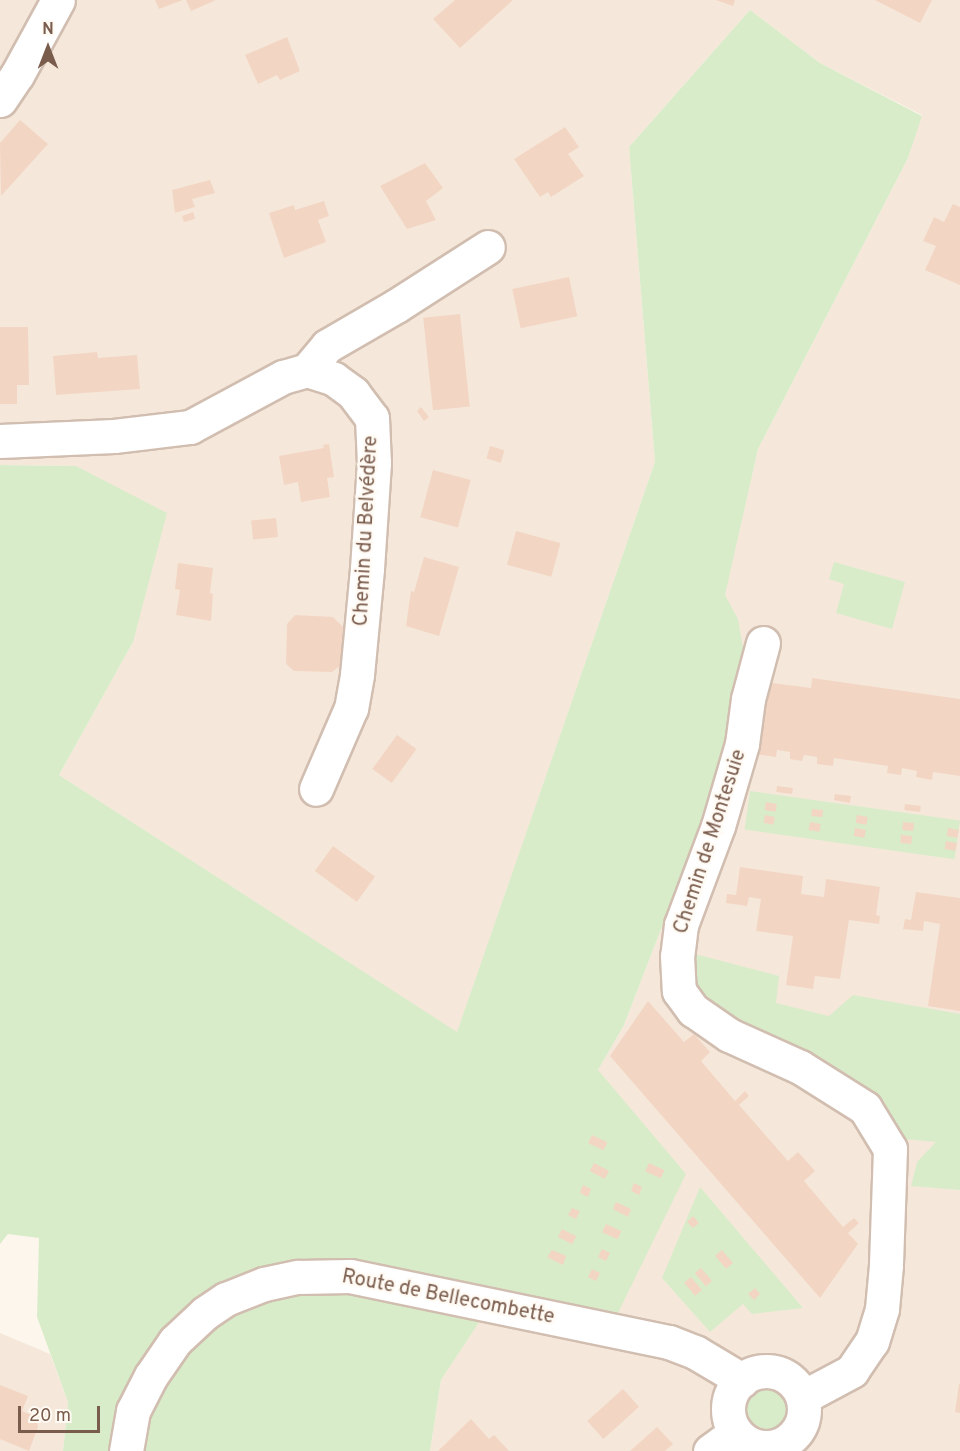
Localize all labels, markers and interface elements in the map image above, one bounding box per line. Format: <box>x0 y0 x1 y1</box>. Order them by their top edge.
north arrow <box>18 18 78 78</box>
text: N <box>42 20 54 40</box>
street label: Chemin du Belvédère <box>350 435 384 627</box>
street label: Chemin de Montesuie <box>670 747 752 937</box>
street label: Route de Bellecombette <box>340 1266 556 1330</box>
scale bar <box>21 1394 104 1432</box>
text: 20 m <box>29 1405 71 1428</box>

